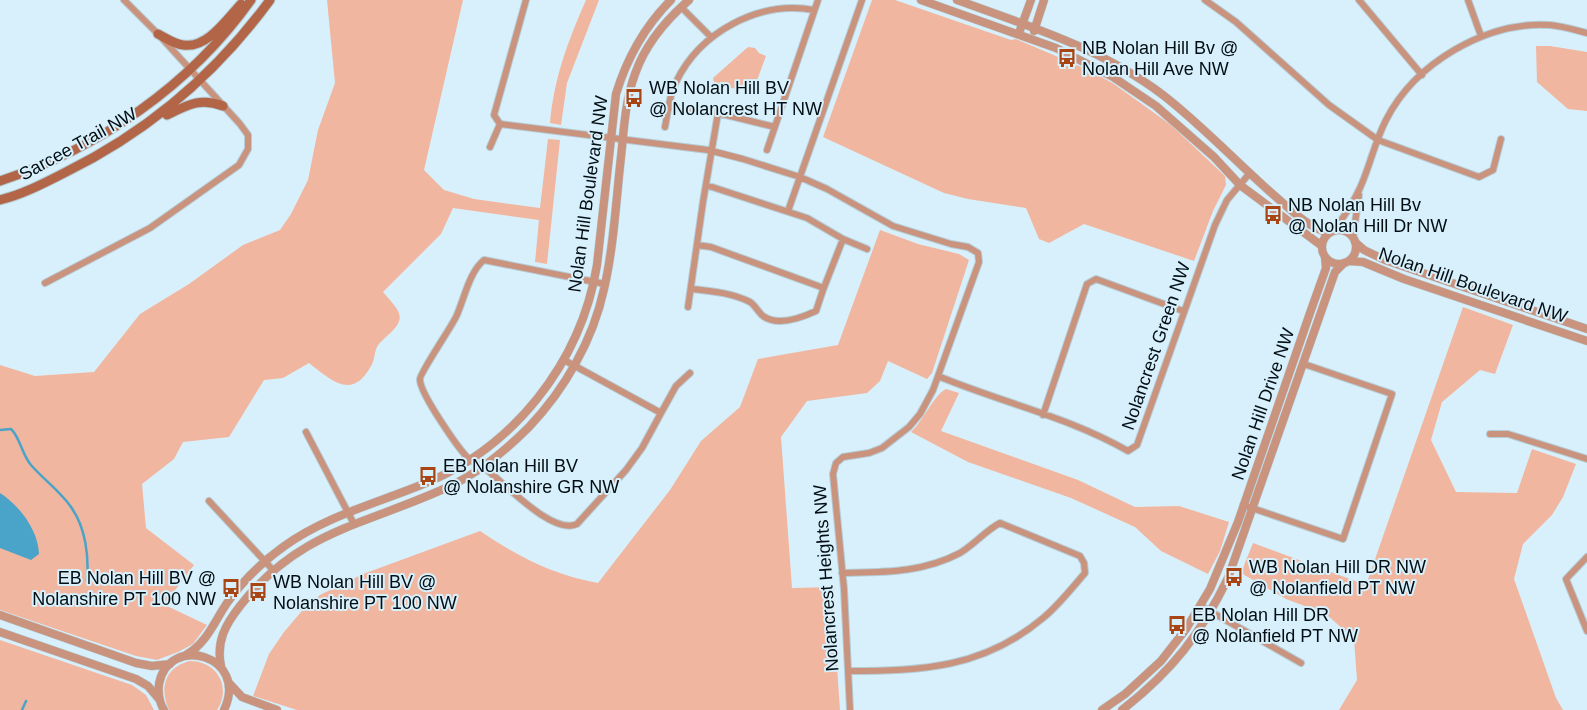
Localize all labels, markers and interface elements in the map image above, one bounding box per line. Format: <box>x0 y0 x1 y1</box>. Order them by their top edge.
place label: NB Nolan Hill Bv @ Nolan Hill Ave NW <box>1082 38 1238 79</box>
bus stop icon: NB Nolan Hill Bv @ Nolan Hill Ave NW <box>1056 47 1078 69</box>
place label: WB Nolan Hill BV @ Nolancrest HT NW <box>649 78 822 119</box>
bus stop icon: WB Nolan Hill BV @ Nolancrest HT NW <box>623 87 645 109</box>
street label: Nolan Hill Boulevard NW <box>564 95 612 293</box>
street label: Sarcee Trail NW <box>16 103 140 185</box>
place label: NB Nolan Hill Bv @ Nolan Hill Dr NW <box>1288 195 1447 236</box>
bus stop icon: NB Nolan Hill Bv @ Nolan Hill Dr NW <box>1262 204 1284 226</box>
street label: Nolan Hill Boulevard NW <box>1376 243 1570 327</box>
street label: Nolancrest Green NW <box>1118 260 1194 432</box>
street label: Nolan Hill Drive NW <box>1228 326 1298 482</box>
place label: EB Nolan Hill BV @ Nolanshire GR NW <box>443 456 619 497</box>
bus stop icon: EB Nolan Hill BV @ Nolanshire GR NW <box>417 465 439 487</box>
street label: Nolancrest Heights NW <box>809 484 843 672</box>
place label: WB Nolan Hill DR NW @ Nolanfield PT NW <box>1249 557 1426 598</box>
bus stop icon: WB Nolan Hill DR NW @ Nolanfield PT NW <box>1223 566 1245 588</box>
place label: EB Nolan Hill BV @ Nolanshire PT 100 NW <box>32 568 216 609</box>
place label: WB Nolan Hill BV @ Nolanshire PT 100 NW <box>273 572 457 613</box>
bus stop icon: EB Nolan Hill BV @ Nolanshire PT 100 NW <box>220 577 242 599</box>
bus stop icon: WB Nolan Hill BV @ Nolanshire PT 100 NW <box>247 581 269 603</box>
place label: EB Nolan Hill DR @ Nolanfield PT NW <box>1192 605 1358 646</box>
bus stop icon: EB Nolan Hill DR @ Nolanfield PT NW <box>1166 614 1188 636</box>

